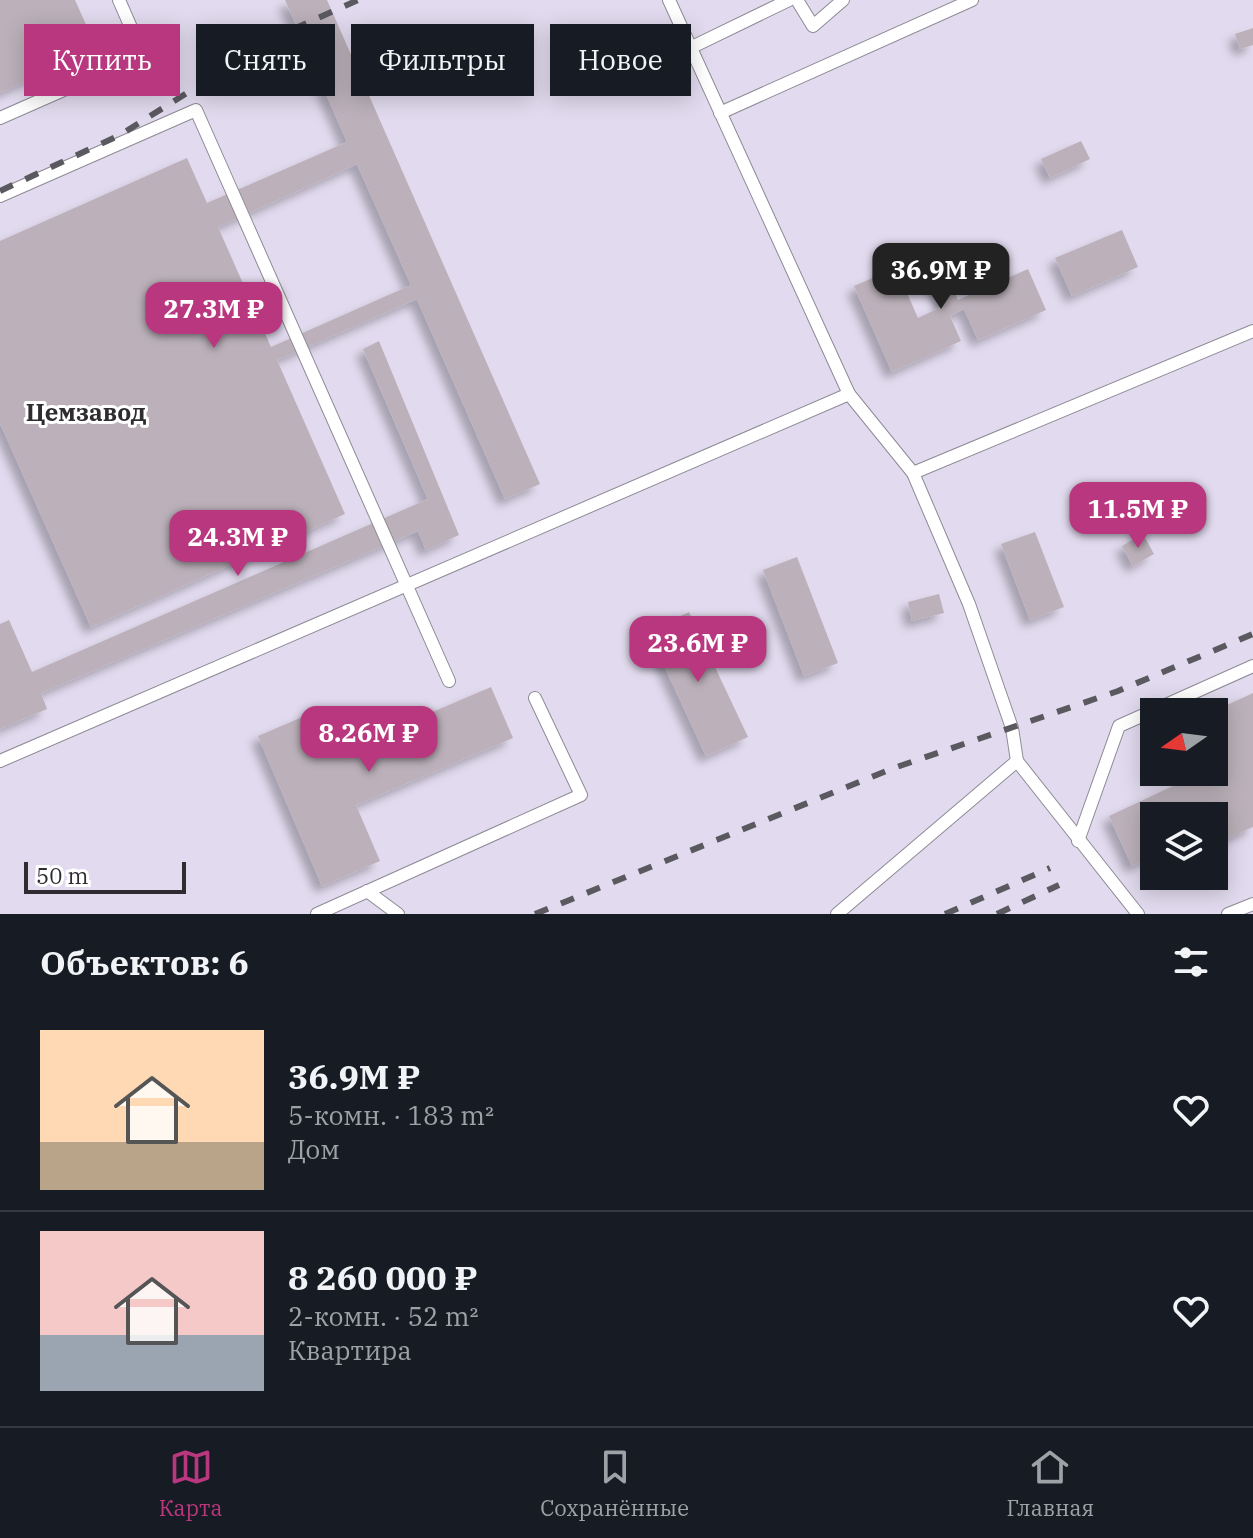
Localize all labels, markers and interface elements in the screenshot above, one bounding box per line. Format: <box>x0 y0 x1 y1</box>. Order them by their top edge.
chip: Купить <box>24 24 180 96</box>
chip: Снять <box>196 24 335 96</box>
chip: Фильтры <box>351 24 534 96</box>
chip: Новое <box>550 24 691 96</box>
pin: 36.9M ₽ <box>867 243 1015 311</box>
text: 36.9M ₽ <box>890 252 992 286</box>
pin: 27.3M ₽ <box>140 282 288 350</box>
text: 27.3M ₽ <box>163 291 265 325</box>
district label: Цемзавод <box>26 396 147 428</box>
pin: 11.5M ₽ <box>1064 482 1212 550</box>
text: 11.5M ₽ <box>1087 491 1189 525</box>
pin: 24.3M ₽ <box>164 510 312 578</box>
text: 24.3M ₽ <box>187 519 289 553</box>
pin: 23.6M ₽ <box>624 616 772 684</box>
text: 23.6M ₽ <box>647 625 749 659</box>
north arrow <box>1140 698 1228 786</box>
map controls <box>1140 698 1228 890</box>
pin: 8.26M ₽ <box>295 706 443 774</box>
text: 8.26M ₽ <box>318 715 420 749</box>
button: layers <box>1140 802 1228 890</box>
scale bar <box>24 858 186 894</box>
text: 50 m <box>36 861 88 890</box>
text: Объектов: 6 <box>40 940 249 984</box>
icon: filters <box>1169 940 1213 984</box>
text: 36.9M ₽ <box>288 1054 420 1098</box>
icon: home <box>104 1062 200 1158</box>
icon: heart <box>1169 1088 1213 1132</box>
text: 5-комн. · 183 m² <box>288 1098 494 1132</box>
text: Дом <box>288 1132 340 1166</box>
text: 8 260 000 ₽ <box>288 1255 478 1299</box>
icon: home <box>104 1263 200 1359</box>
icon: heart <box>1169 1289 1213 1333</box>
text: 2-комн. · 52 m² <box>288 1299 479 1333</box>
text: Квартира <box>288 1333 412 1367</box>
tab: Карта <box>159 1445 223 1522</box>
tab: Сохранённые <box>540 1445 689 1522</box>
tab: Главная <box>1007 1445 1094 1522</box>

